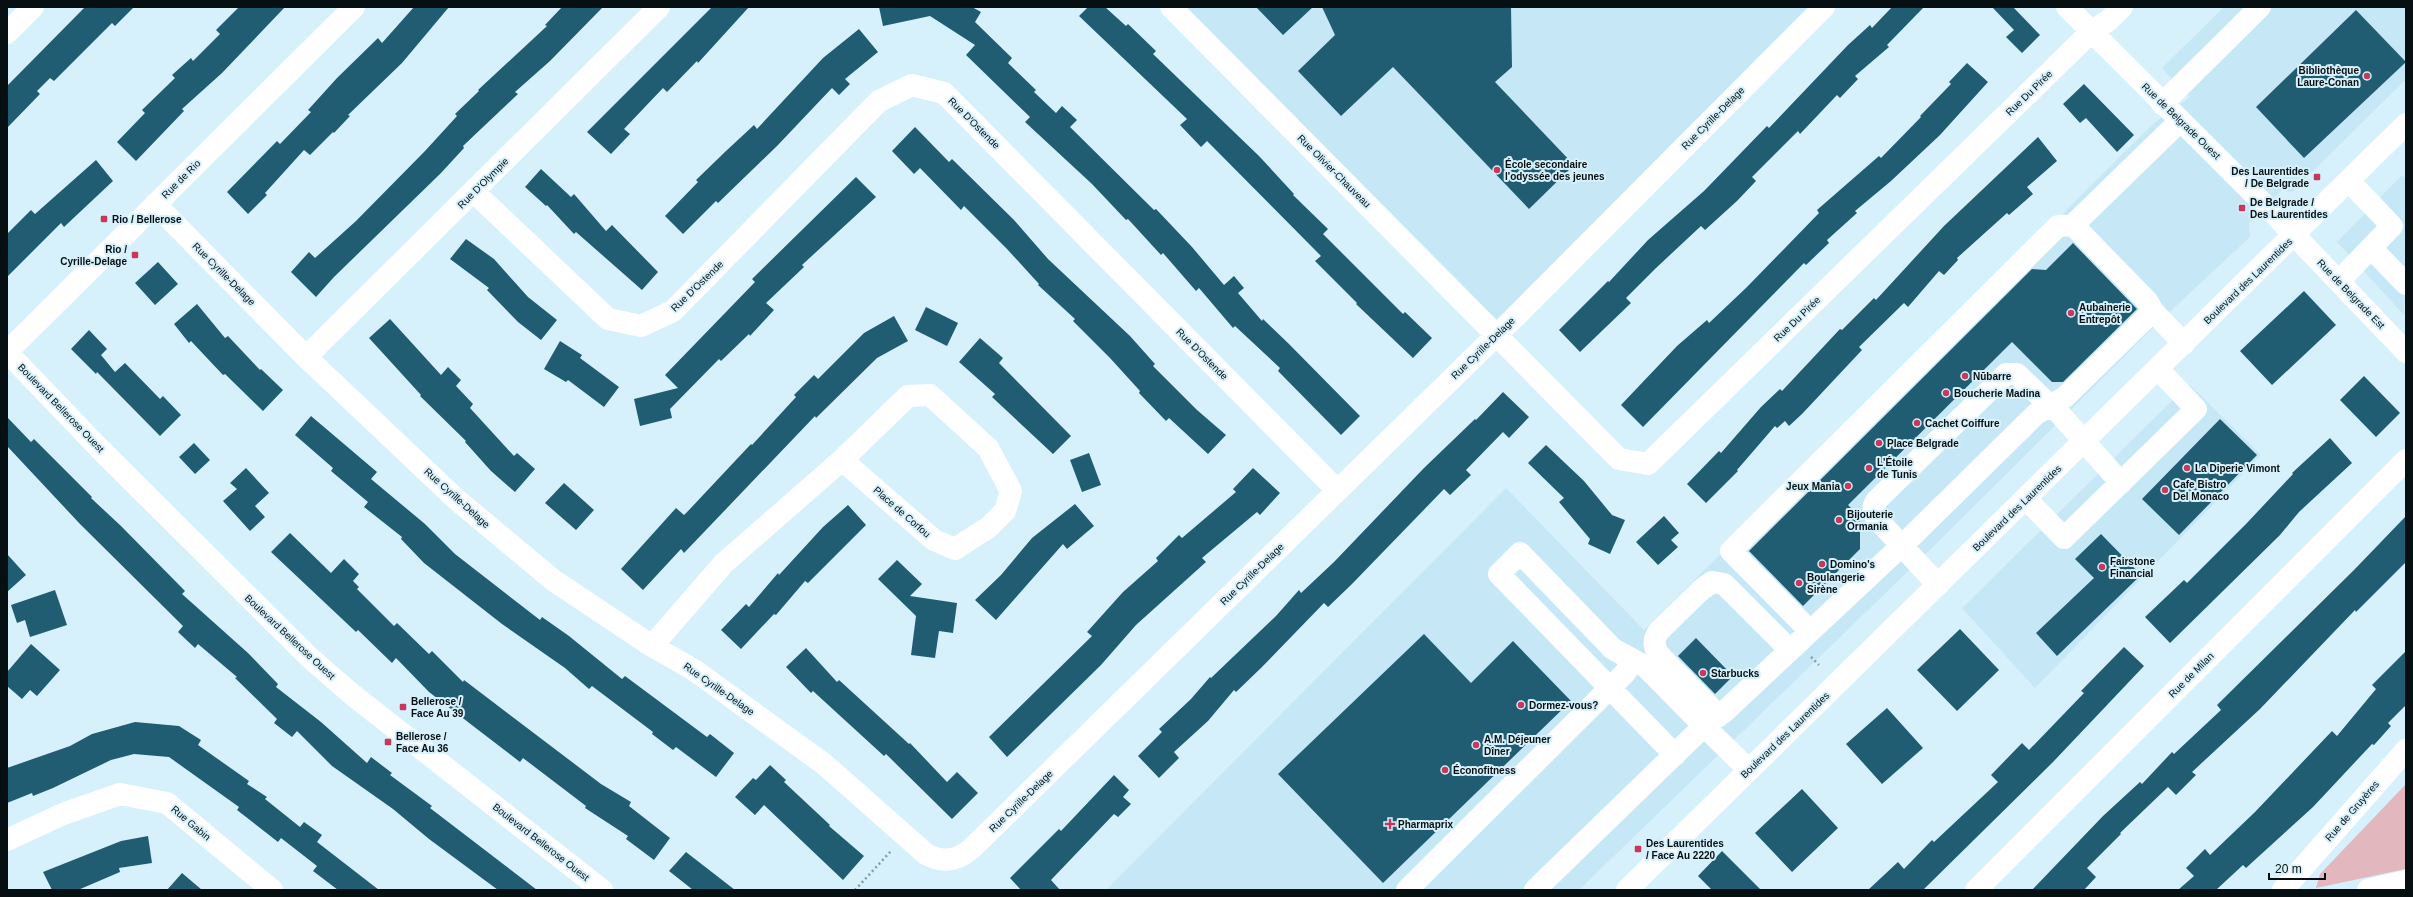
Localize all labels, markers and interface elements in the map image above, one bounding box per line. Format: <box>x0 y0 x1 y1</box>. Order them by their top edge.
place label: Bibliothèque Laure-Conan <box>2297 65 2359 88</box>
street label: Rue Du Pirée <box>2004 68 2055 118</box>
marker: Bibliothèque Laure-Conan <box>2362 71 2372 81</box>
street label: Rue de Belgrade Ouest <box>2140 81 2223 161</box>
street label: Rue Cyrille-Delage <box>1679 84 1747 152</box>
street label: Rue D'Ostende <box>946 95 1002 151</box>
street label: Rue Olivier-Chauveau <box>1295 132 1373 210</box>
street label: Rue D'Olympie <box>455 155 511 211</box>
street label: Rue de Rio <box>159 157 203 201</box>
place label: École secondaire l'odyssée des jeunes <box>1505 158 1605 182</box>
marker: École secondaire l'odyssée des jeunes <box>1492 165 1502 175</box>
place label: Des Laurentides / De Belgrade <box>2231 166 2309 189</box>
marker: Des Laurentides / De Belgrade <box>2312 172 2322 182</box>
place label: De Belgrade / Des Laurentides <box>2250 197 2328 220</box>
marker: De Belgrade / Des Laurentides <box>2237 203 2247 213</box>
marker: Rio / Bellerose <box>99 214 109 224</box>
place label: Rio / Bellerose <box>112 214 182 225</box>
street label: Boulevard des Laurentides <box>2201 236 2295 326</box>
street label: Rue Cyrille-Delage <box>190 240 258 308</box>
place label: Rio / Cyrille-Delage <box>60 244 127 267</box>
marker: Rio / Cyrille-Delage <box>130 250 140 260</box>
street label: Rue de Belgrade Est <box>2315 257 2387 331</box>
street label: Rue D'Ostende <box>669 258 726 314</box>
street label: Rue Du Pirée <box>1772 294 1823 344</box>
place label: Aubainerie Entrepôt <box>2079 302 2131 325</box>
marker: Aubainerie Entrepôt <box>2066 308 2076 318</box>
street label: Rue Cyrille-Delage <box>1449 315 1517 381</box>
street label: Rue D'Ostende <box>1174 326 1230 382</box>
street label: Boulevard Bellerose Ouest <box>16 361 106 455</box>
marker: Nūbarre <box>1960 371 1970 381</box>
place label: Nūbarre <box>1973 371 2012 382</box>
marker: Boucherie Madina <box>1941 388 1951 398</box>
place label: Boucherie Madina <box>1954 388 2041 399</box>
marker: Cachet Coiffure <box>1912 418 1922 428</box>
place label: Cachet Coiffure <box>1925 418 2000 429</box>
marker: Place Belgrade <box>1874 438 1884 448</box>
place label: Place Belgrade <box>1887 438 1959 449</box>
place label: L'Étoile de Tunis <box>1877 456 1918 480</box>
marker: L'Étoile de Tunis <box>1864 463 1874 473</box>
street label: Boulevard des Laurentides <box>1970 463 2064 553</box>
marker: La Diperie Vimont <box>2182 463 2192 473</box>
place label: La Diperie Vimont <box>2195 463 2281 474</box>
street label: Rue Cyrille-Delage <box>422 466 492 530</box>
place label: Cafe Bistro Del Monaco <box>2173 479 2229 502</box>
place label: Jeux Mania <box>1786 481 1840 492</box>
marker: Jeux Mania <box>1843 481 1853 491</box>
street label: Place de Corfou <box>871 484 933 540</box>
marker: Cafe Bistro Del Monaco <box>2160 485 2170 495</box>
place label: Bijouterie Ormania <box>1847 509 1894 532</box>
marker: Bijouterie Ormania <box>1834 515 1844 525</box>
street label: Rue Cyrille-Delage <box>1218 541 1286 607</box>
place label: Fairstone Financial <box>2110 556 2155 579</box>
marker: Domino's <box>1817 559 1827 569</box>
place label: Domino's <box>1830 559 1876 570</box>
marker: Fairstone Financial <box>2097 562 2107 572</box>
place label: Boulangerie Sirène <box>1807 572 1865 595</box>
marker: Boulangerie Sirène <box>1794 578 1804 588</box>
street label: Boulevard Bellerose Ouest <box>243 592 337 682</box>
street label: Rue de Milan <box>2166 650 2216 700</box>
street label: Rue Cyrille-Delage <box>681 660 757 718</box>
marker: Starbucks <box>1698 668 1708 678</box>
place label: Starbucks <box>1711 668 1760 679</box>
street label: Boulevard des Laurentides <box>1738 690 1832 780</box>
place label: Bellerose / Face Au 39 <box>411 696 464 719</box>
marker: Dormez-vous? <box>1516 700 1526 710</box>
place label: Dormez-vous? <box>1529 700 1598 711</box>
marker: Bellerose / Face Au 39 <box>398 702 408 712</box>
place label: Bellerose / Face Au 36 <box>396 731 449 754</box>
place label: A.M. Déjeuner Dîner <box>1484 734 1551 757</box>
marker: Bellerose / Face Au 36 <box>383 737 393 747</box>
marker: A.M. Déjeuner Dîner <box>1471 740 1481 750</box>
place label: Éconofitness <box>1453 764 1516 776</box>
marker: Éconofitness <box>1440 765 1450 775</box>
street label: Rue Cyrille-Delage <box>987 768 1055 834</box>
street label: Rue de Gruyères <box>2323 779 2381 843</box>
street label: Boulevard Bellerose Ouest <box>491 801 591 883</box>
street label: Rue Gabin <box>169 803 213 843</box>
marker: Pharmaprix <box>1385 819 1395 829</box>
place label: Pharmaprix <box>1398 819 1453 830</box>
place label: Des Laurentides / Face Au 2220 <box>1646 838 1724 861</box>
marker: Des Laurentides / Face Au 2220 <box>1633 844 1643 854</box>
scale bar <box>2269 855 2325 881</box>
text: 20 m <box>2275 862 2302 876</box>

